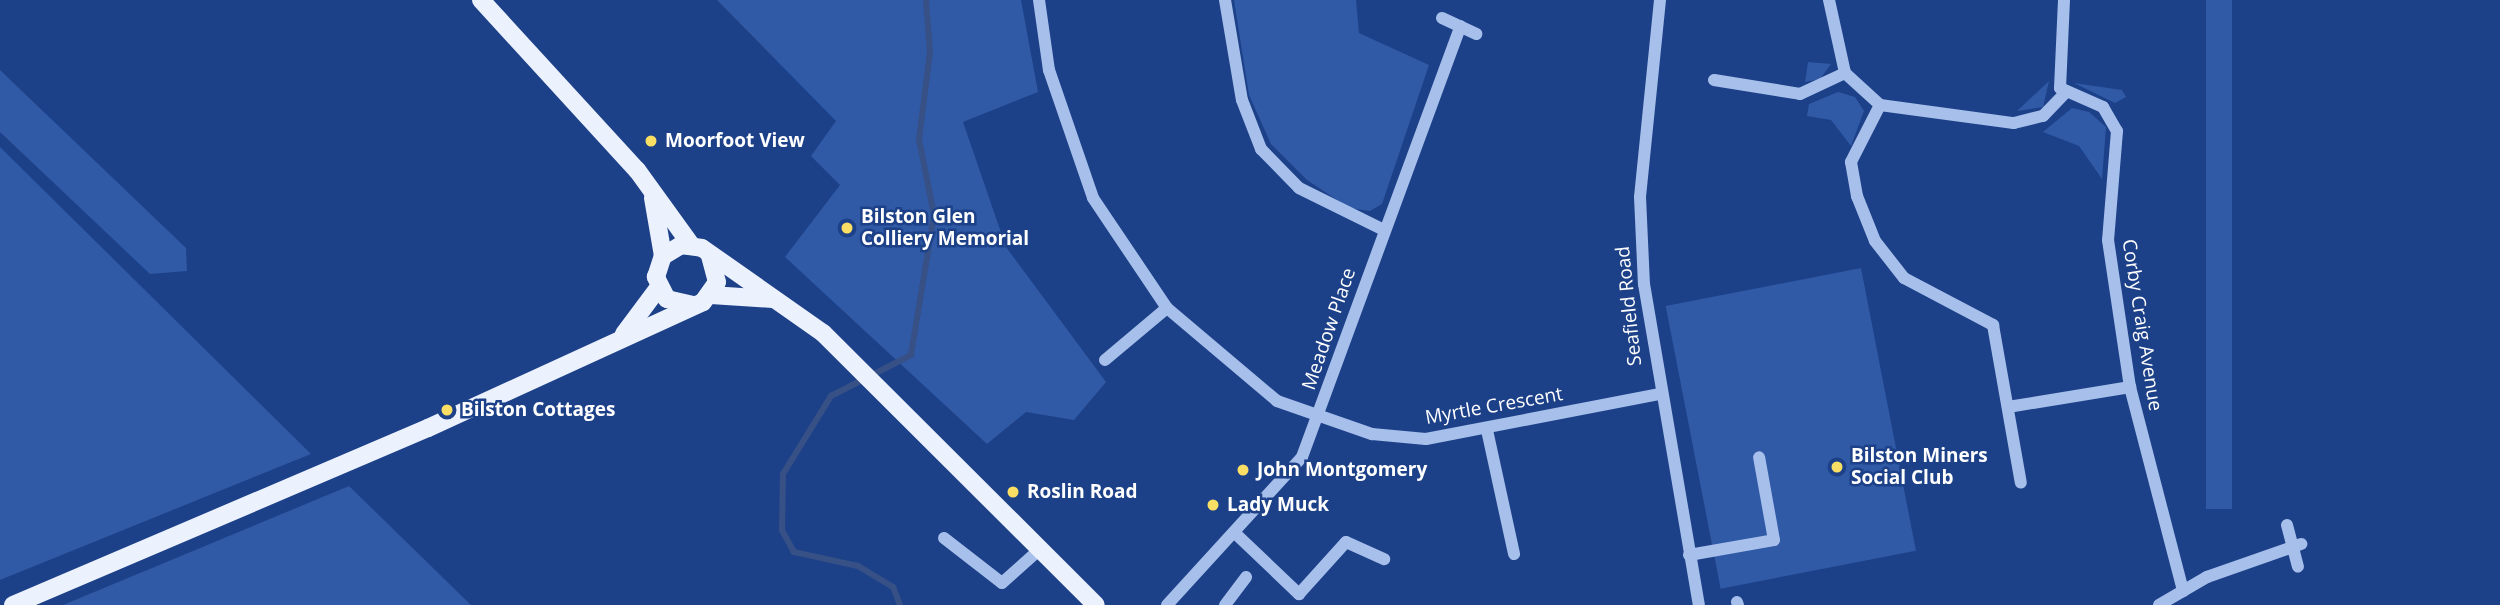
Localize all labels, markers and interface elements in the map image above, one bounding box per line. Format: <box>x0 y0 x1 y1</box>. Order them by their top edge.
place label: Moorfoot View <box>665 130 805 152</box>
marker: Moorfoot View <box>643 133 659 149</box>
place label: Bilston Glen Colliery Memorial <box>861 206 1029 250</box>
marker: Bilston Glen Colliery Memorial <box>839 220 855 236</box>
street label: Corby Craig Avenue <box>2117 237 2167 413</box>
street label: Seafield Road <box>1611 245 1647 367</box>
street label: Meadow Place <box>1297 265 1361 393</box>
street label: Myrtle Crescent <box>1423 383 1565 429</box>
place label: Bilston Cottages <box>461 399 615 421</box>
marker: Bilston Cottages <box>439 402 455 418</box>
place label: Bilston Miners Social Club <box>1851 445 1988 489</box>
place label: John Montgomery <box>1257 459 1427 481</box>
marker: Bilston Miners Social Club <box>1829 459 1845 475</box>
marker: John Montgomery <box>1235 462 1251 478</box>
place label: Roslin Road <box>1027 481 1138 503</box>
marker: Roslin Road <box>1005 484 1021 500</box>
place label: Lady Muck <box>1227 494 1329 516</box>
marker: Lady Muck <box>1205 497 1221 513</box>

